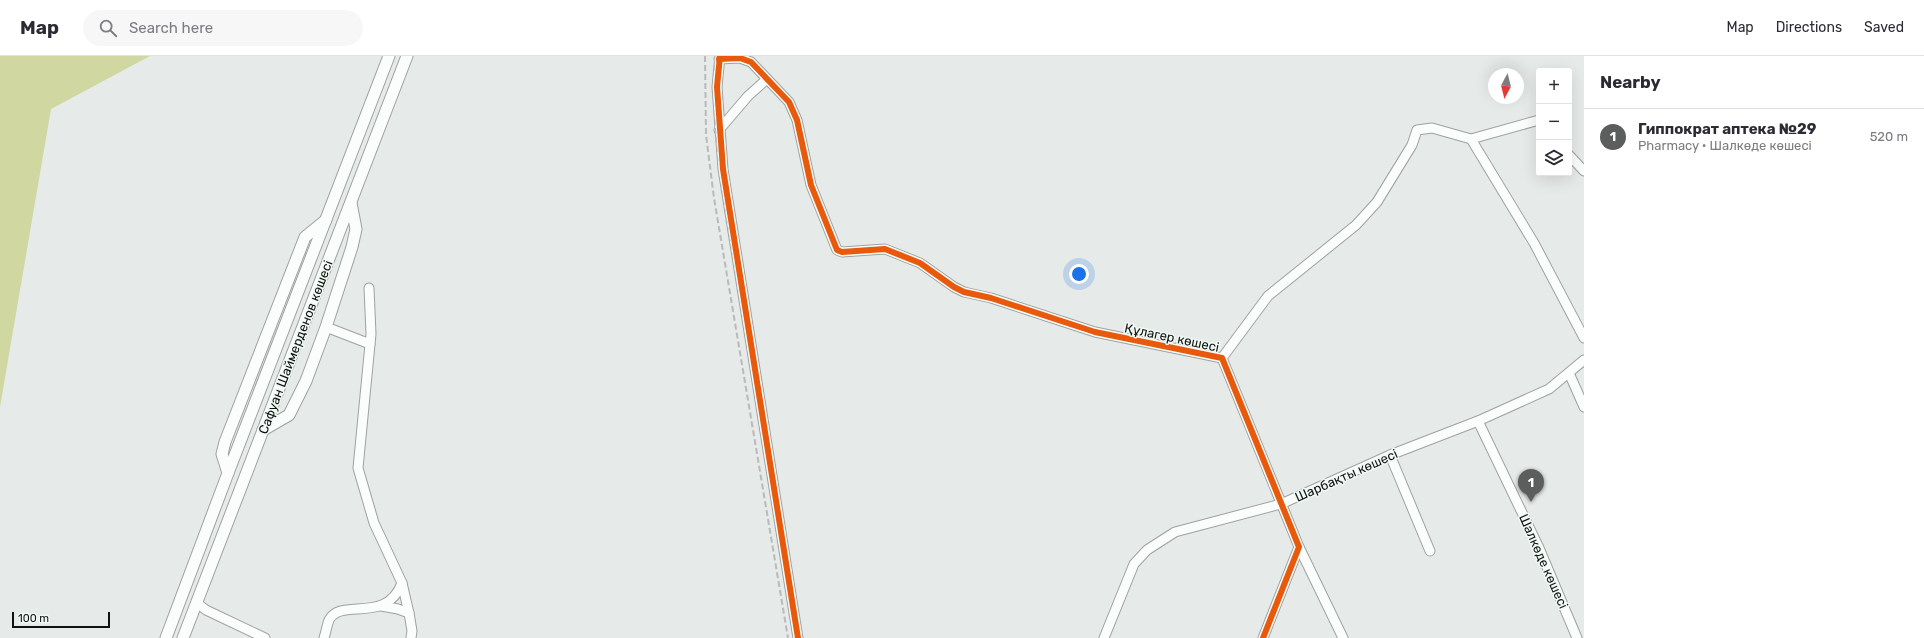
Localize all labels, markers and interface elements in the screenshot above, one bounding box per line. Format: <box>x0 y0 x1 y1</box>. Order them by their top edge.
search box <box>83 10 363 46</box>
text: Map <box>20 16 59 39</box>
icon: search <box>97 17 119 39</box>
text: Search here <box>129 19 213 37</box>
text: Map <box>1727 19 1754 36</box>
text: Directions <box>1776 19 1842 36</box>
text: Saved <box>1864 19 1904 36</box>
north arrow <box>1488 68 1524 104</box>
map controls <box>1536 68 1572 176</box>
button: + <box>1536 68 1572 104</box>
text: Nearby <box>1600 72 1661 92</box>
button: − <box>1536 104 1572 140</box>
text: Гиппократ аптека №29 <box>1638 120 1816 138</box>
text: 1 <box>1610 129 1616 144</box>
text: 520 m <box>1870 129 1908 144</box>
text: Pharmacy · Шалкөде көшесі <box>1638 138 1812 153</box>
button: layers <box>1536 140 1572 176</box>
street label: Сафуан Шаймерденов көшесі <box>255 258 336 436</box>
your location <box>1069 264 1089 284</box>
street label: Құлагер көшесі <box>1123 320 1221 355</box>
street label: Шарбақты көшесі <box>1293 446 1400 505</box>
pin: 1 <box>1518 469 1544 502</box>
street label: Шалкөде көшесі <box>1516 511 1571 611</box>
scale bar <box>12 610 110 629</box>
text: 100 m <box>18 612 49 625</box>

